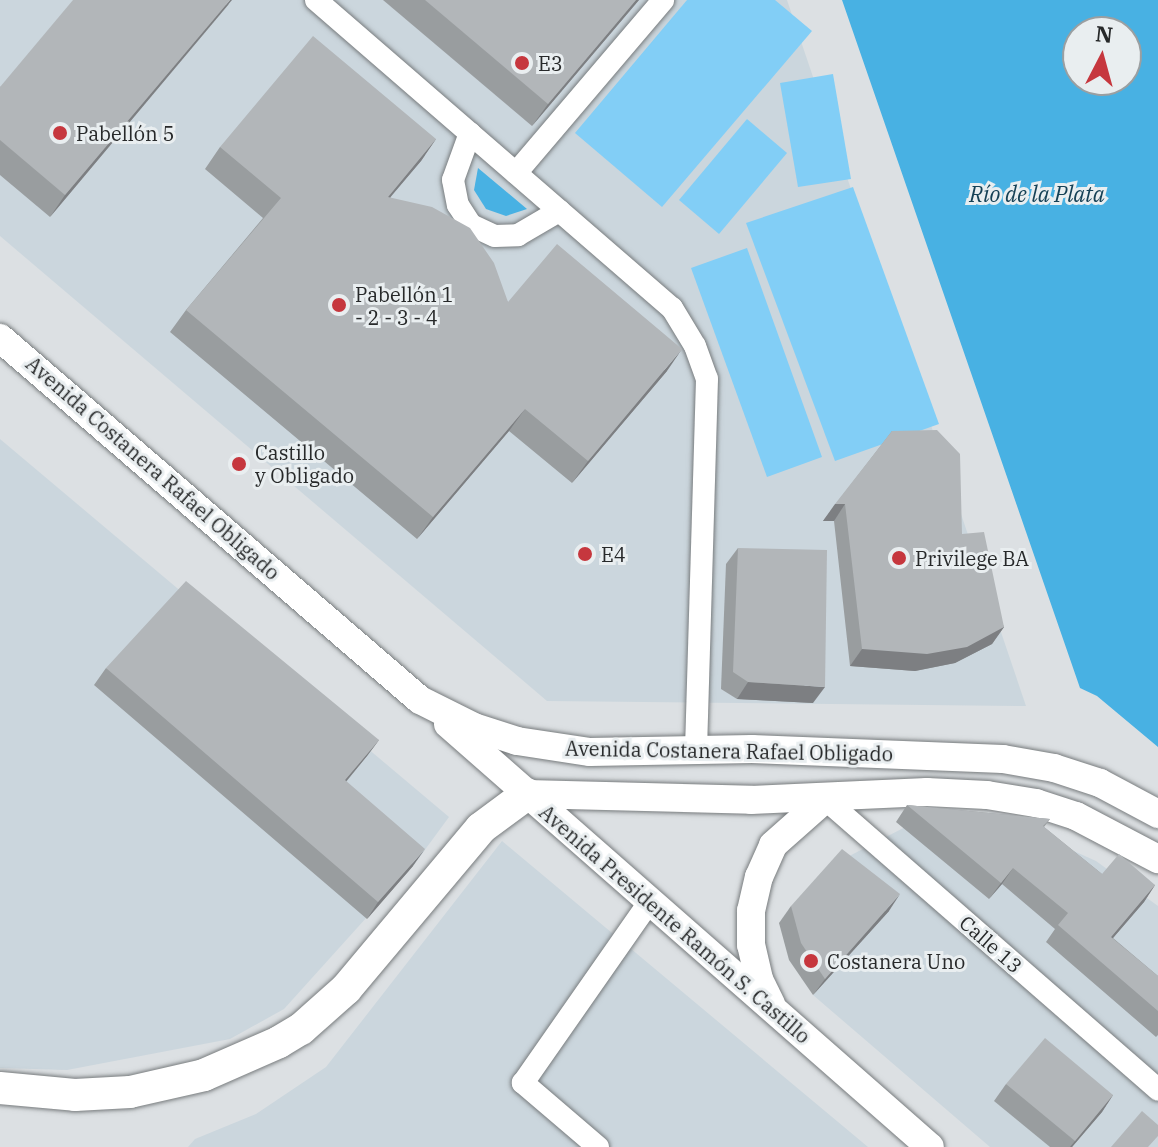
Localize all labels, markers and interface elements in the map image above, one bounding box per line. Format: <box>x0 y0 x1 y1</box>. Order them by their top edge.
north arrow <box>1062 16 1142 96</box>
text: N <box>1094 18 1115 49</box>
place label: E3 <box>538 51 563 75</box>
marker: E3 <box>513 54 531 72</box>
place label: Pabellón 5 <box>76 121 174 145</box>
marker: Pabellón 5 <box>51 124 69 142</box>
water label: Río de la Plata <box>969 181 1105 207</box>
place label: Pabellón 1 - 2 - 3 - 4 <box>355 282 453 329</box>
marker: Pabellón 1 - 2 - 3 - 4 <box>330 296 348 314</box>
street label: Avenida Costanera Rafael Obligado <box>21 351 285 585</box>
place label: Castillo y Obligado <box>255 440 354 487</box>
marker: Castillo y Obligado <box>230 455 248 473</box>
place label: E4 <box>601 542 626 566</box>
marker: E4 <box>576 545 594 563</box>
place label: Privilege BA <box>915 546 1029 570</box>
marker: Privilege BA <box>890 549 908 567</box>
street label: Avenida Costanera Rafael Obligado <box>565 736 893 766</box>
street label: Avenida Presidente Ramón S. Castillo <box>535 800 815 1048</box>
street label: Calle 13 <box>955 910 1027 978</box>
place label: Costanera Uno <box>827 949 965 973</box>
marker: Costanera Uno <box>802 952 820 970</box>

